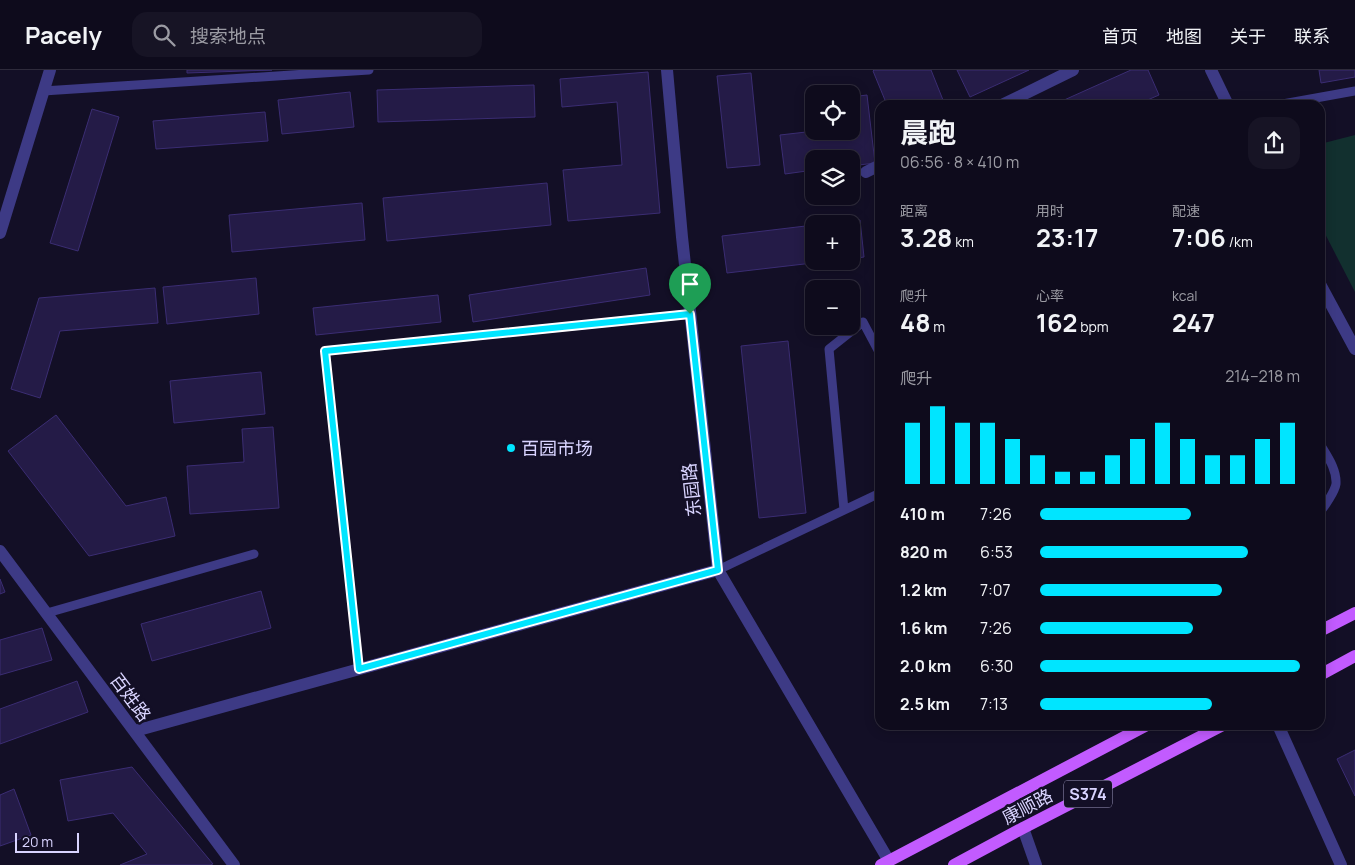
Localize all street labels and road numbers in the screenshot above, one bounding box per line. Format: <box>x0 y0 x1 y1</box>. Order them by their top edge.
street label: 东园路 <box>676 462 706 518</box>
street label: 百姓路 <box>105 668 157 726</box>
road number: S374 <box>1064 781 1112 808</box>
street label: 康顺路 <box>998 783 1056 829</box>

